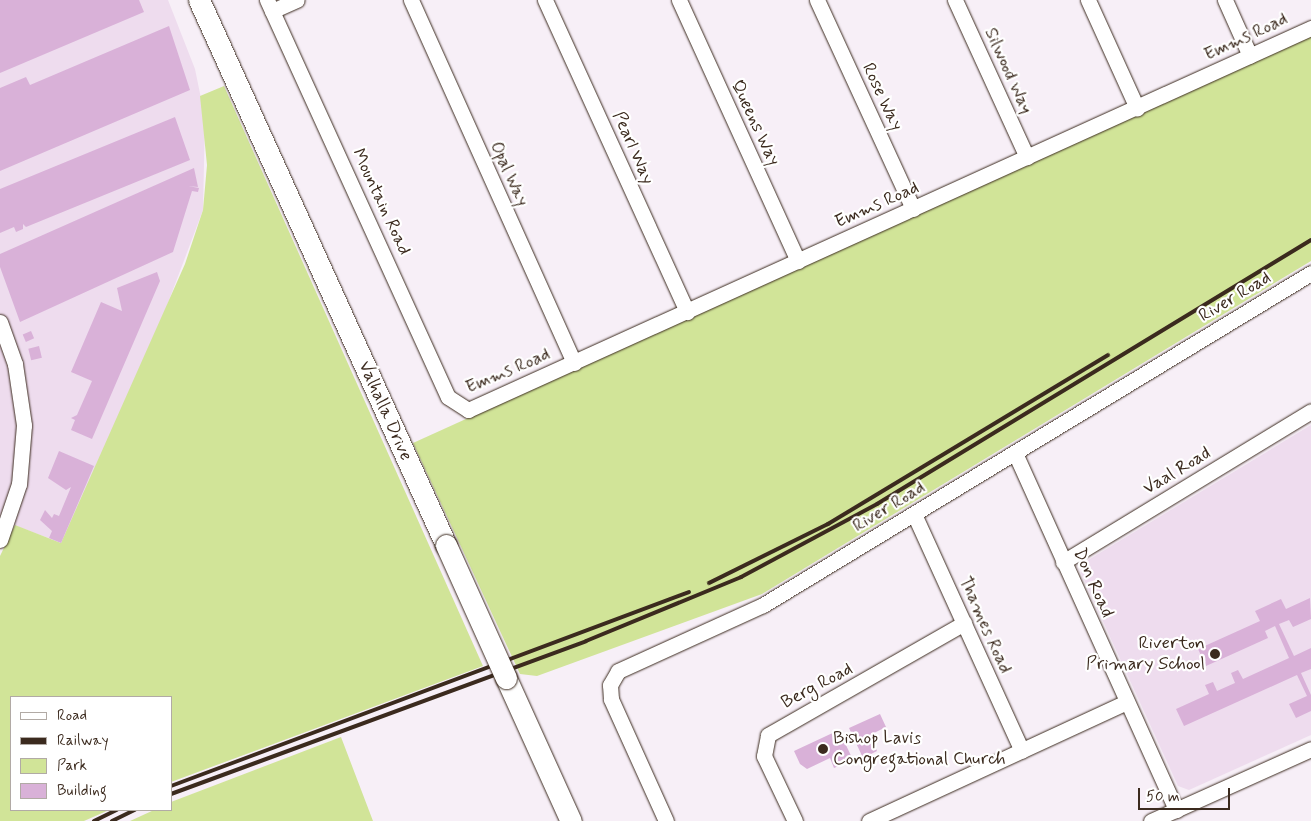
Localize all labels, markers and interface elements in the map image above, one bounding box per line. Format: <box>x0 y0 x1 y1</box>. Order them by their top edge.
street label: Emms Road <box>1201 8 1291 66</box>
street label: Silwood Way <box>979 24 1037 118</box>
street label: Rose Way <box>857 59 907 135</box>
street label: Queens Way <box>725 75 785 171</box>
street label: Pearl Way <box>607 108 659 188</box>
street label: Opal Way <box>485 137 533 211</box>
street label: Mountain Road <box>347 146 415 258</box>
street label: Emms Road <box>832 177 922 233</box>
street label: River Road <box>1195 267 1275 327</box>
street label: Emms Road <box>463 344 553 398</box>
street label: Valhalla Drive <box>354 358 416 464</box>
street label: Vaal Road <box>1140 443 1214 499</box>
street label: River Road <box>849 477 929 537</box>
street label: Don Road <box>1069 546 1117 620</box>
street label: Thames Road <box>954 573 1016 677</box>
place label: Riverton Primary School <box>1086 633 1205 676</box>
marker: Riverton Primary School <box>1209 648 1221 660</box>
street label: Berg Road <box>778 658 856 714</box>
legend <box>10 696 172 811</box>
text: Road <box>57 706 87 726</box>
place label: Bishop Lavis Congregational Church <box>833 728 1010 771</box>
text: Railway <box>57 731 109 751</box>
marker: Bishop Lavis Congregational Church <box>817 743 829 755</box>
text: Park <box>57 756 87 776</box>
scale bar <box>1141 778 1234 810</box>
text: Building <box>57 781 107 801</box>
text: 50 m <box>1146 787 1180 807</box>

